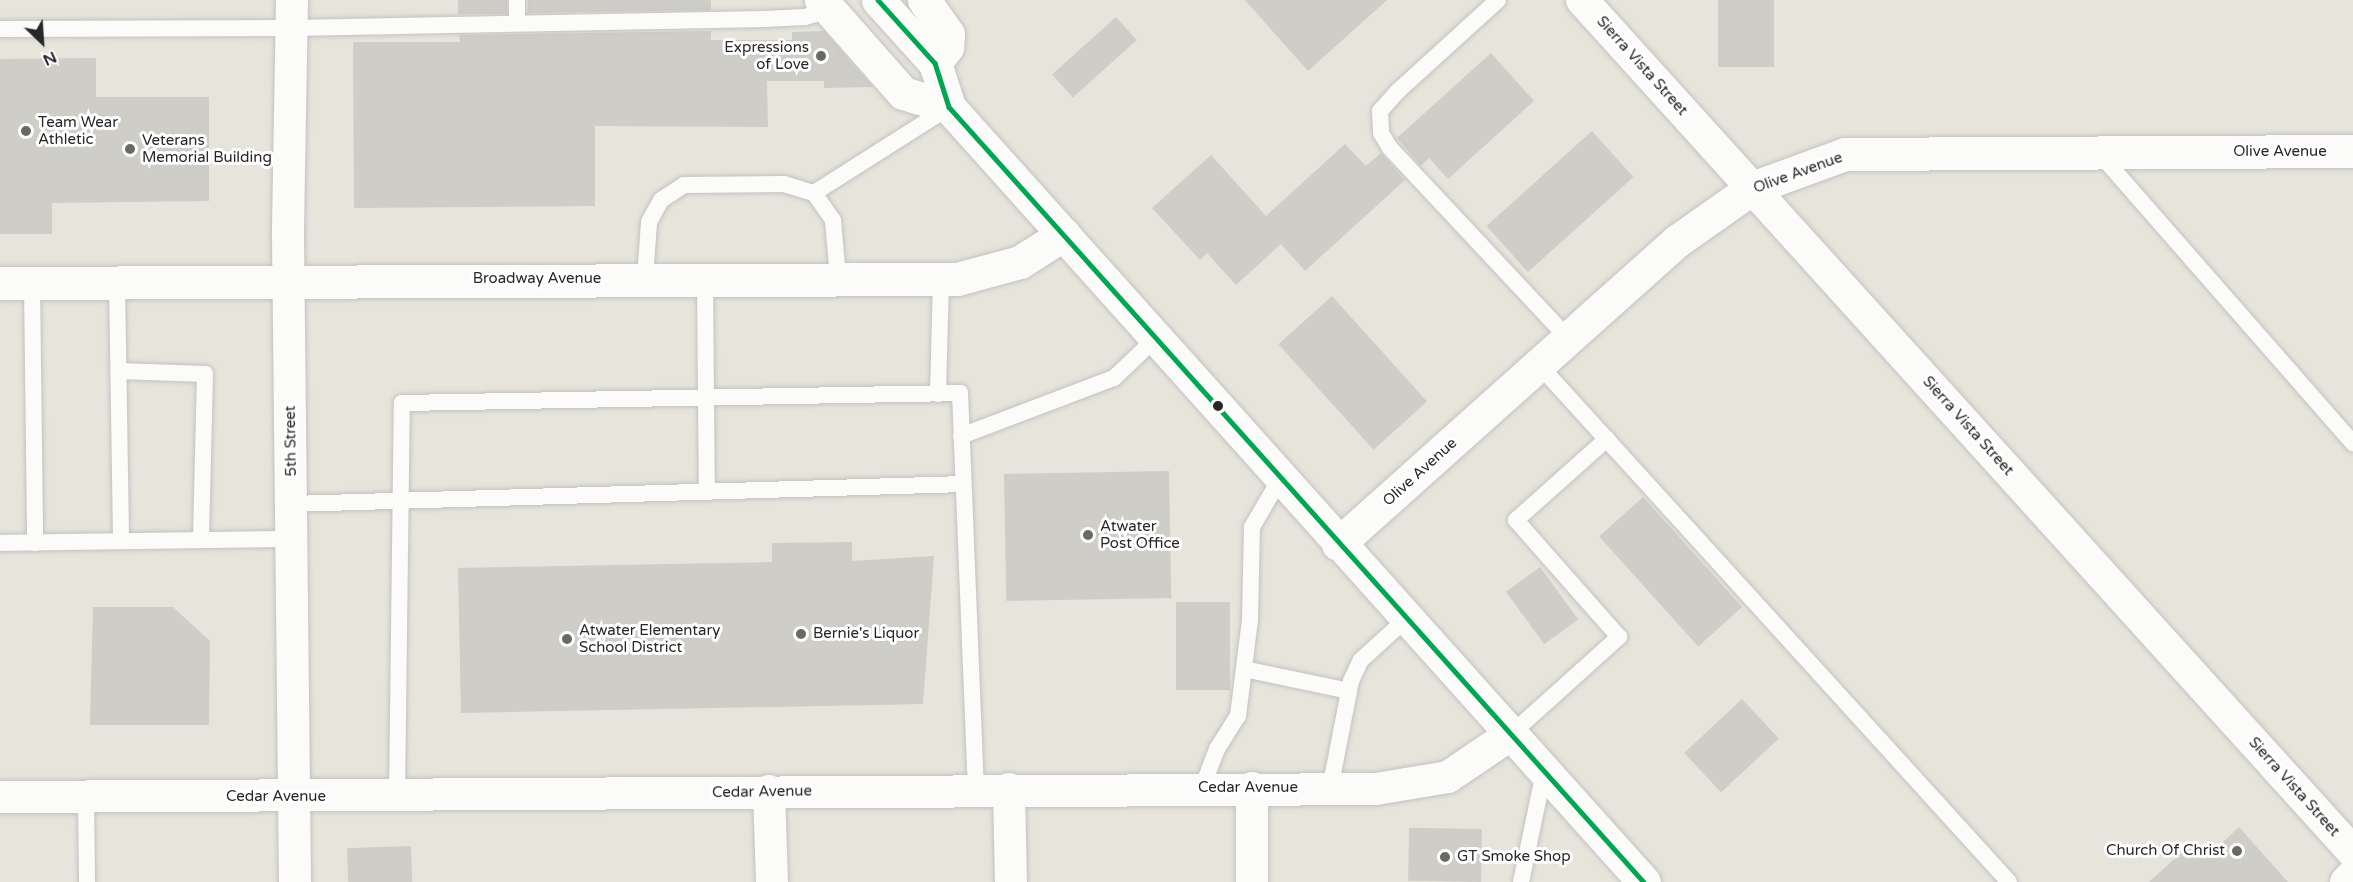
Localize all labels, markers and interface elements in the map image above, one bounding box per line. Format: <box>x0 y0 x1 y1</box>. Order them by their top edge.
north arrow <box>12 12 72 72</box>
street label: Sierra Vista Street <box>1593 13 1691 119</box>
place label: Expressions of Love <box>724 38 809 73</box>
text: N <box>40 47 60 70</box>
marker: Expressions of Love <box>814 49 828 63</box>
place label: Team Wear Athletic <box>38 113 118 148</box>
marker: Team Wear Athletic <box>19 124 33 138</box>
place label: Veterans Memorial Building <box>142 131 272 166</box>
marker: Veterans Memorial Building <box>123 142 137 156</box>
street label: Olive Avenue <box>2233 143 2327 161</box>
street label: Olive Avenue <box>1751 149 1845 197</box>
street label: Broadway Avenue <box>473 270 601 288</box>
street label: Sierra Vista Street <box>1919 373 2017 479</box>
unlabelled marker <box>1212 400 1224 412</box>
street label: 5th Street <box>281 405 301 477</box>
street label: Olive Avenue <box>1379 434 1461 510</box>
place label: Atwater Post Office <box>1100 517 1180 552</box>
marker: Atwater Post Office <box>1081 528 1095 542</box>
place label: Atwater Elementary School District <box>579 621 720 656</box>
place label: Bernie's Liquor <box>813 625 919 643</box>
marker: Bernie's Liquor <box>794 627 808 641</box>
marker: Atwater Elementary School District <box>560 632 574 646</box>
street label: Sierra Vista Street <box>2245 734 2343 840</box>
street label: Cedar Avenue <box>1198 779 1298 797</box>
street label: Cedar Avenue <box>712 782 812 802</box>
street label: Cedar Avenue <box>226 788 326 806</box>
place label: Church Of Christ <box>2106 842 2225 860</box>
marker: Church Of Christ <box>2230 844 2244 858</box>
place label: GT Smoke Shop <box>1457 848 1571 866</box>
marker: GT Smoke Shop <box>1438 850 1452 864</box>

